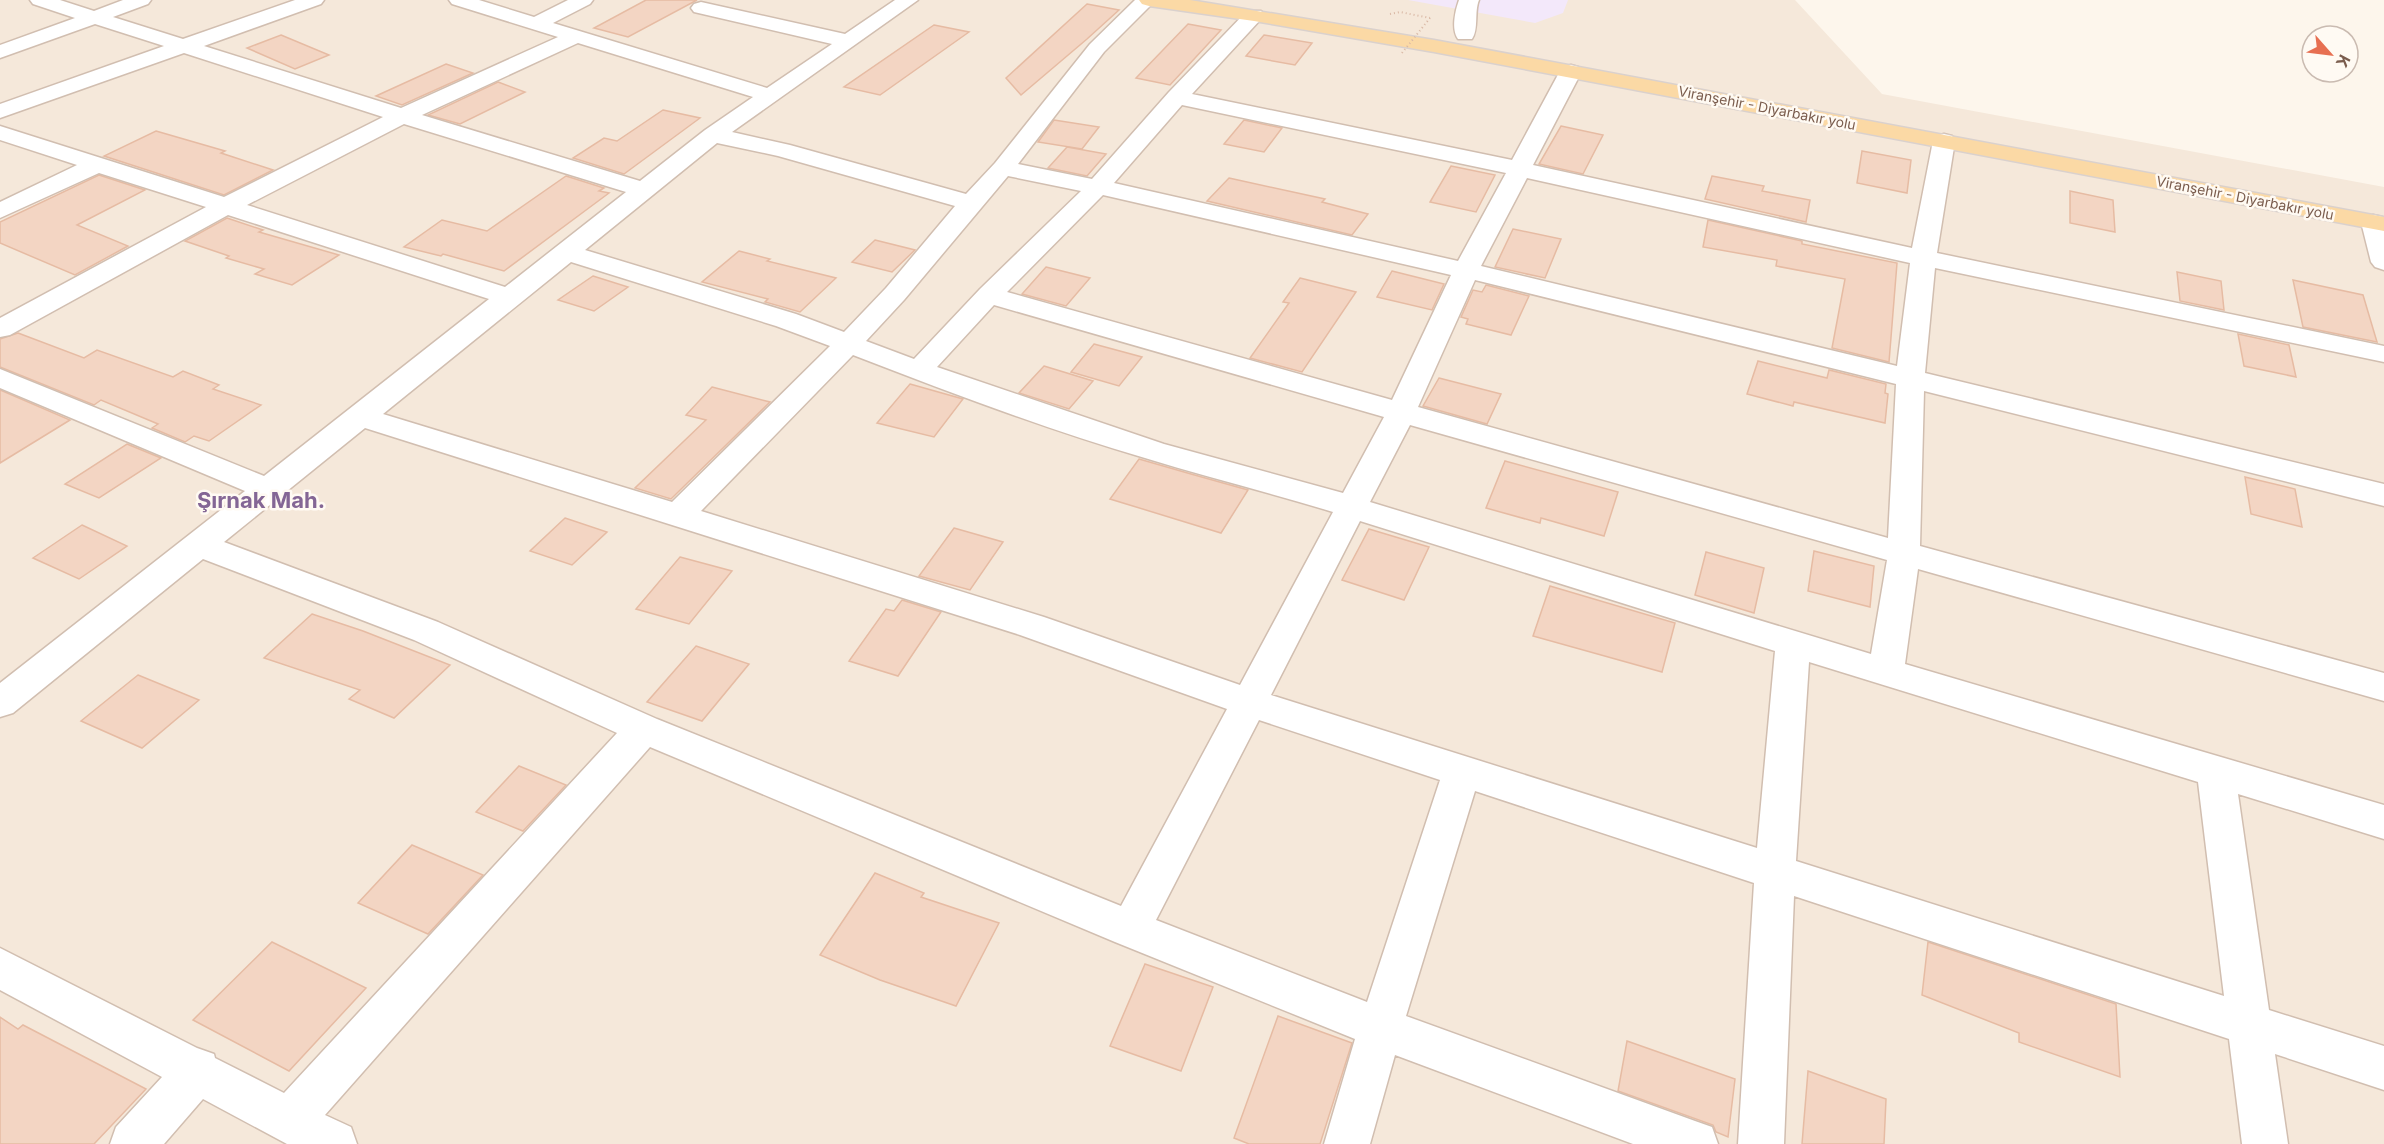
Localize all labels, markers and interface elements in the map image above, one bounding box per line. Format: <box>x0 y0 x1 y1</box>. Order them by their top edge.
north arrow <box>2300 24 2360 84</box>
text: K <box>2331 51 2355 71</box>
street label: Viranşehir - Diyarbakır yolu <box>1677 82 1857 133</box>
street label: Viranşehir - Diyarbakır yolu <box>2155 172 2335 223</box>
district label: Şırnak Mah. <box>197 487 325 513</box>

